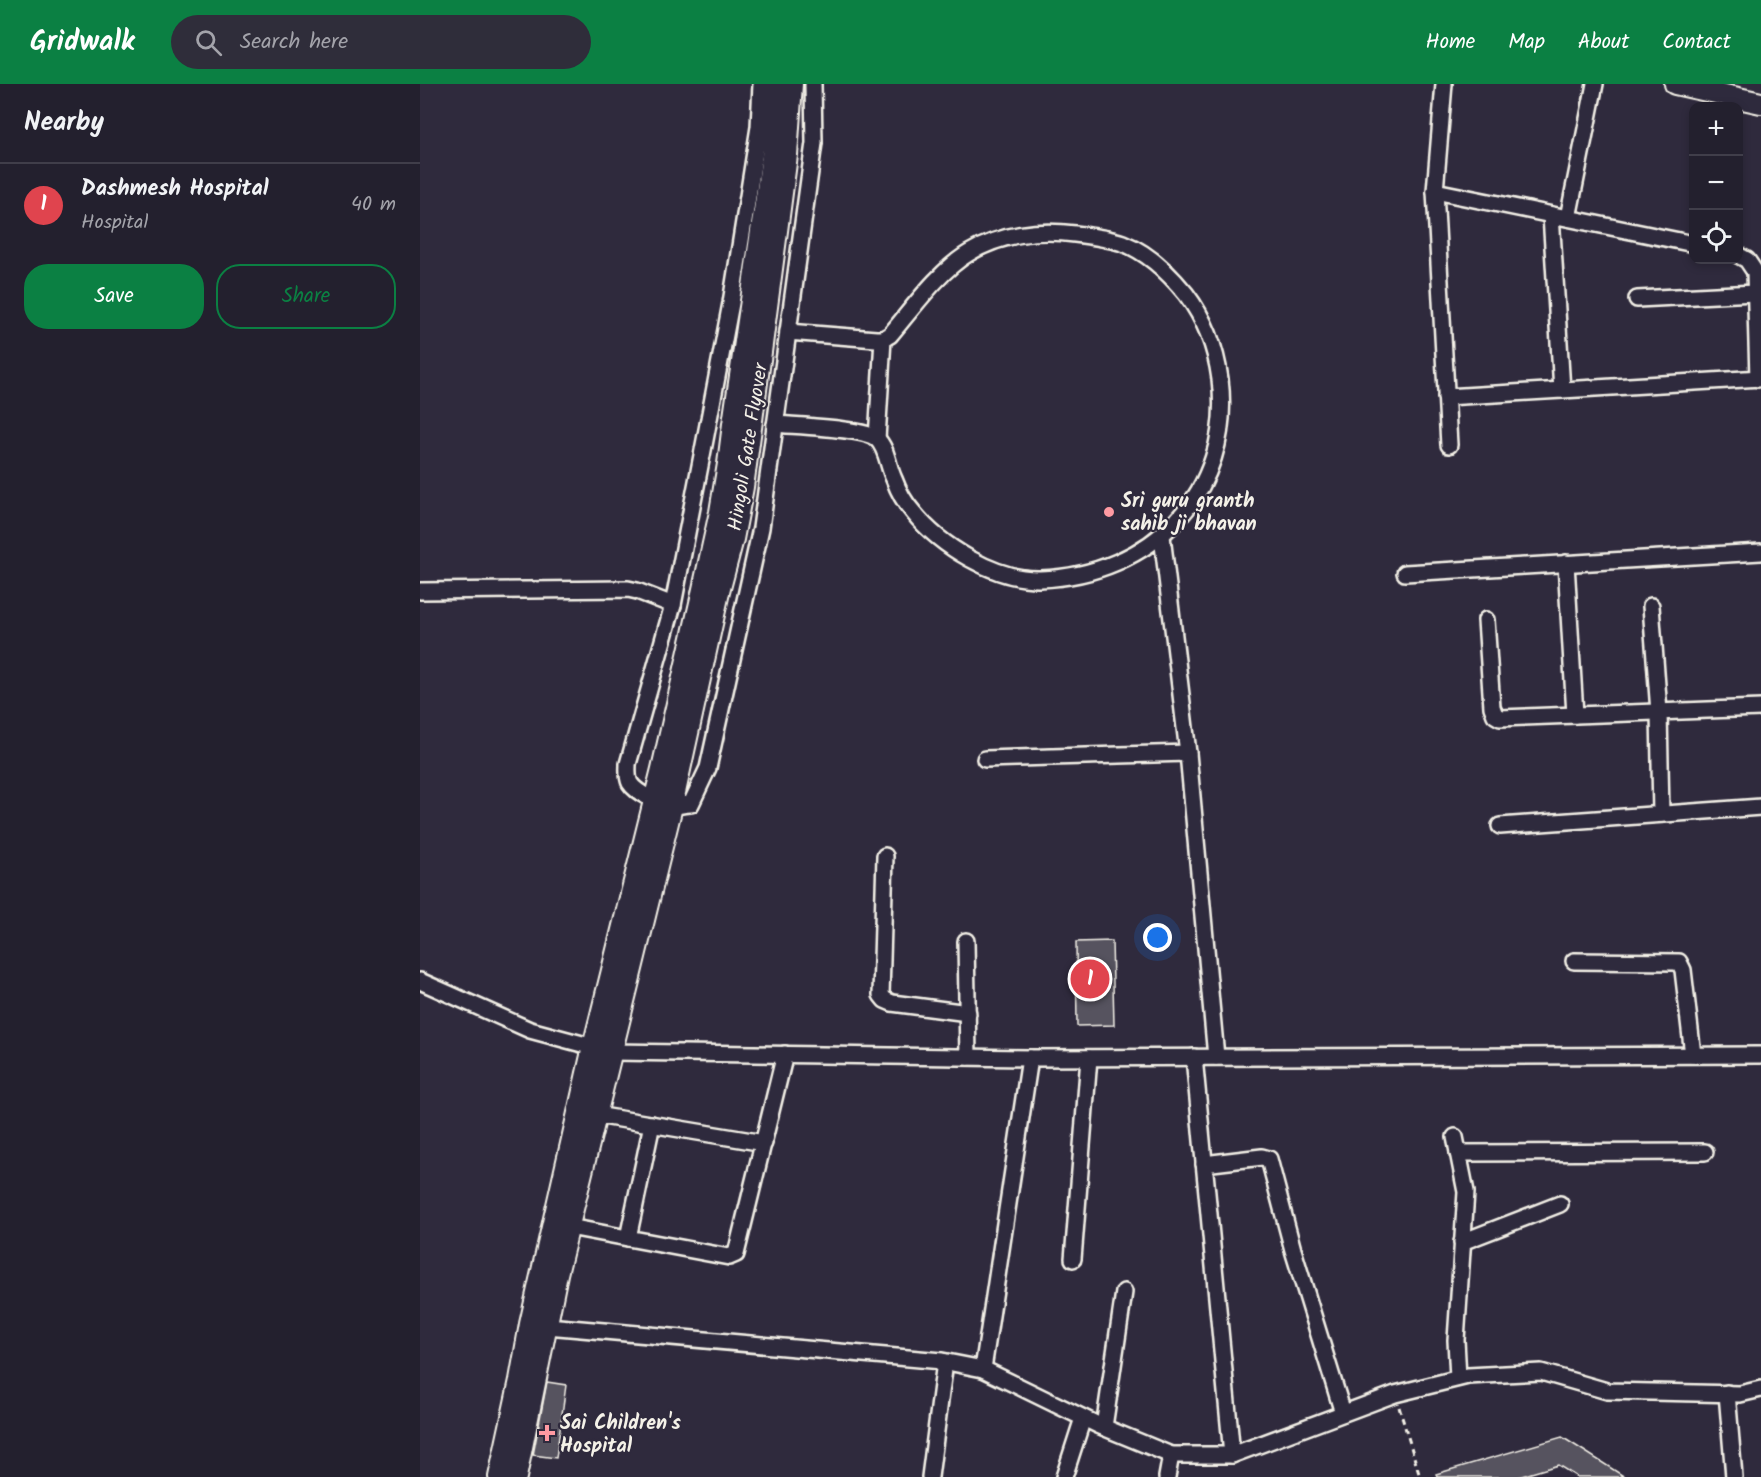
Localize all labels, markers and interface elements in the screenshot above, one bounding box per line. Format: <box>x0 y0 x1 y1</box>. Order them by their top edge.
search box <box>171 15 591 69</box>
text: Gridwalk <box>30 20 135 65</box>
text: Search here <box>240 25 348 60</box>
icon: search <box>192 26 225 59</box>
text: Home <box>1426 26 1475 59</box>
text: Map <box>1508 26 1545 59</box>
text: About <box>1578 26 1629 59</box>
text: Contact <box>1662 26 1731 59</box>
text: Nearby <box>24 102 104 144</box>
map controls <box>1689 102 1743 264</box>
button: + <box>1689 102 1743 156</box>
button: − <box>1689 156 1743 210</box>
text: Dashmesh Hospital <box>81 172 269 207</box>
text: 1 <box>40 189 47 221</box>
text: 40 m <box>351 189 396 221</box>
text: Hospital <box>81 207 148 239</box>
button: locate <box>1689 210 1743 264</box>
button: Save <box>24 264 204 329</box>
button: Share <box>216 264 396 329</box>
street label: Hingoli Gate Flyover <box>720 360 778 533</box>
place label: Sri guru granth sahib ji bhavan <box>1121 486 1257 541</box>
marker: Sri guru granth sahib ji bhavan <box>1102 505 1116 519</box>
your location <box>1143 923 1172 952</box>
pin: 1 <box>1070 956 1110 1002</box>
place label: Sai Children's Hospital <box>560 1408 682 1463</box>
marker: Sai Children's Hospital <box>538 1424 556 1442</box>

